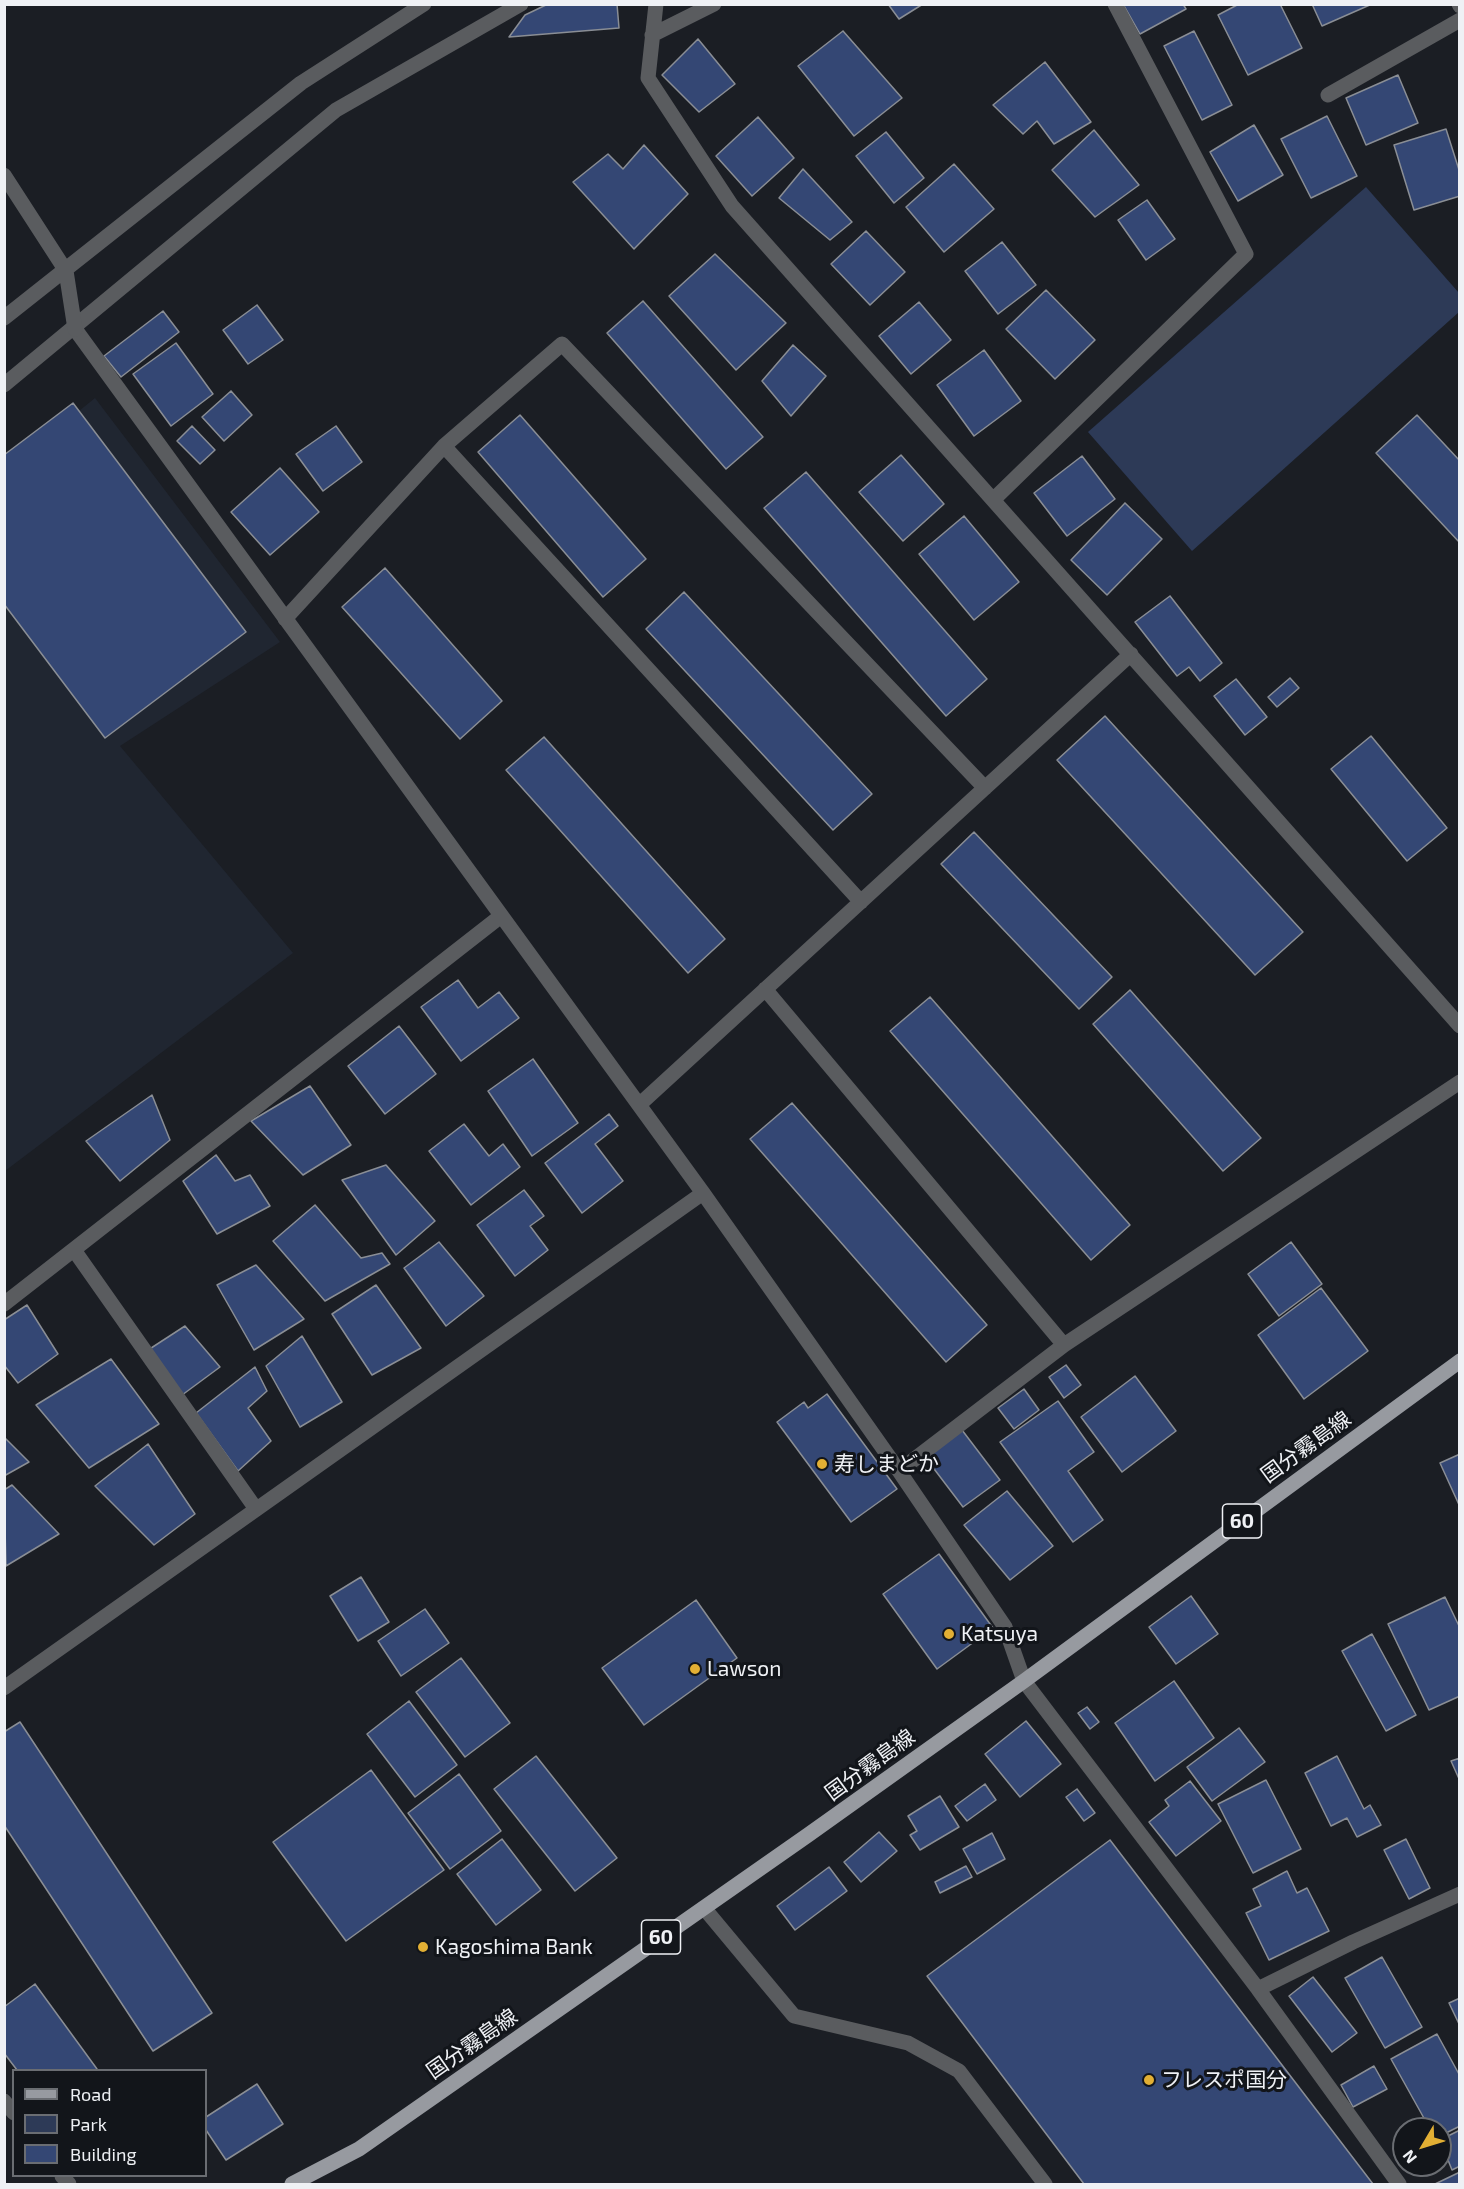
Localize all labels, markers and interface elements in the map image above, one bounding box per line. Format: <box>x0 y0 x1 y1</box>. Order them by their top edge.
street label: 国分霧島線 <box>1256 1406 1356 1488</box>
place label: 寿しまどか <box>834 1451 939 1477</box>
marker: 寿しまどか <box>815 1457 829 1471</box>
road number: 60 <box>1222 1504 1262 1538</box>
place label: Katsuya <box>961 1621 1038 1647</box>
marker: Katsuya <box>942 1627 956 1641</box>
place label: Lawson <box>707 1656 781 1682</box>
marker: Lawson <box>688 1662 702 1676</box>
street label: 国分霧島線 <box>820 1724 920 1806</box>
road number: 60 <box>642 1920 680 1954</box>
place label: Kagoshima Bank <box>435 1934 593 1960</box>
marker: Kagoshima Bank <box>416 1940 430 1954</box>
street label: 国分霧島線 <box>422 2004 522 2084</box>
place label: フレスポ国分 <box>1161 2067 1287 2093</box>
legend <box>12 2069 207 2177</box>
marker: フレスポ国分 <box>1142 2073 1156 2087</box>
text: Road <box>70 2083 111 2105</box>
text: Park <box>70 2113 107 2135</box>
north arrow <box>1392 2117 1452 2177</box>
text: Building <box>70 2143 137 2165</box>
text: N <box>1398 2147 1420 2168</box>

